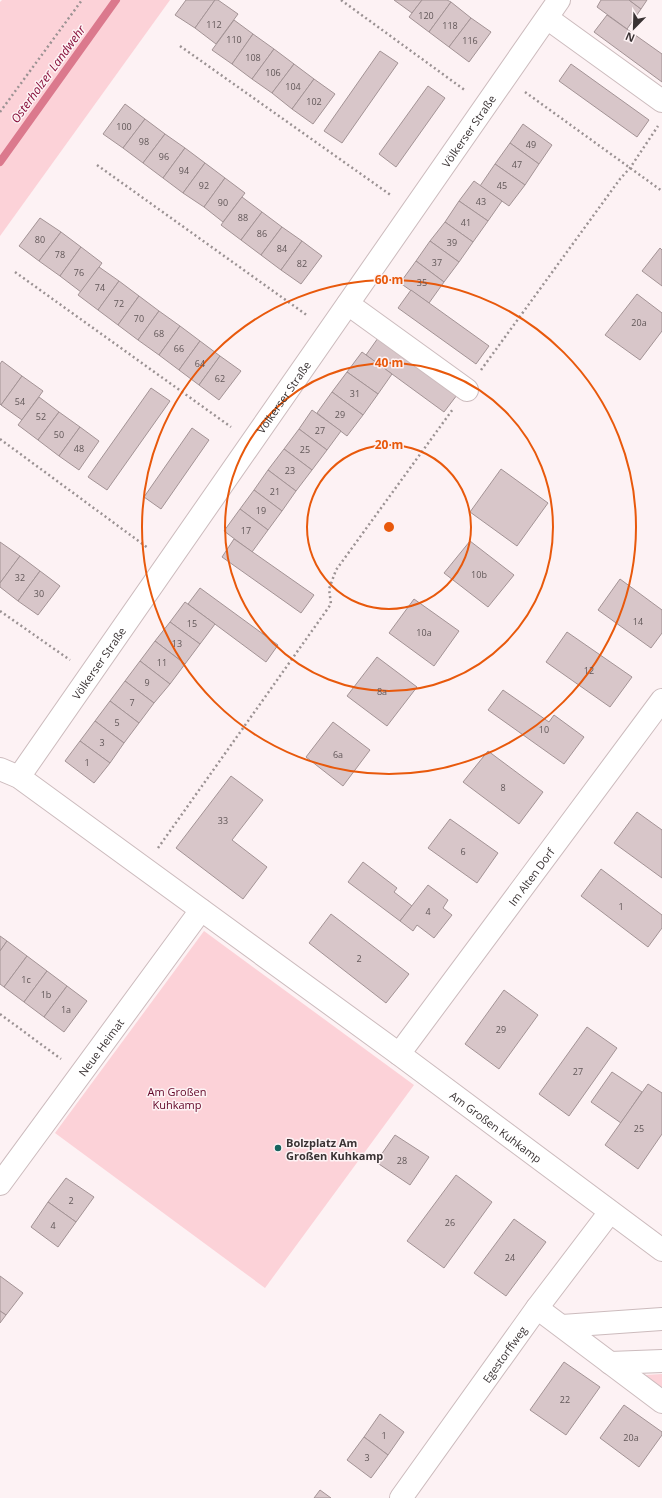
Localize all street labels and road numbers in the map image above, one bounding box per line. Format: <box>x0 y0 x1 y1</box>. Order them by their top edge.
street label: Völkerser Straße <box>438 92 499 170</box>
street label: Völkerser Straße <box>253 358 314 436</box>
street label: Völkerser Straße <box>68 624 129 702</box>
street label: Im Alten Dorf <box>504 844 558 909</box>
street label: Neue Heimat <box>75 1015 127 1079</box>
street label: Am Großen Kuhkamp <box>447 1087 545 1166</box>
street label: Egestorffweg <box>479 1323 530 1386</box>

